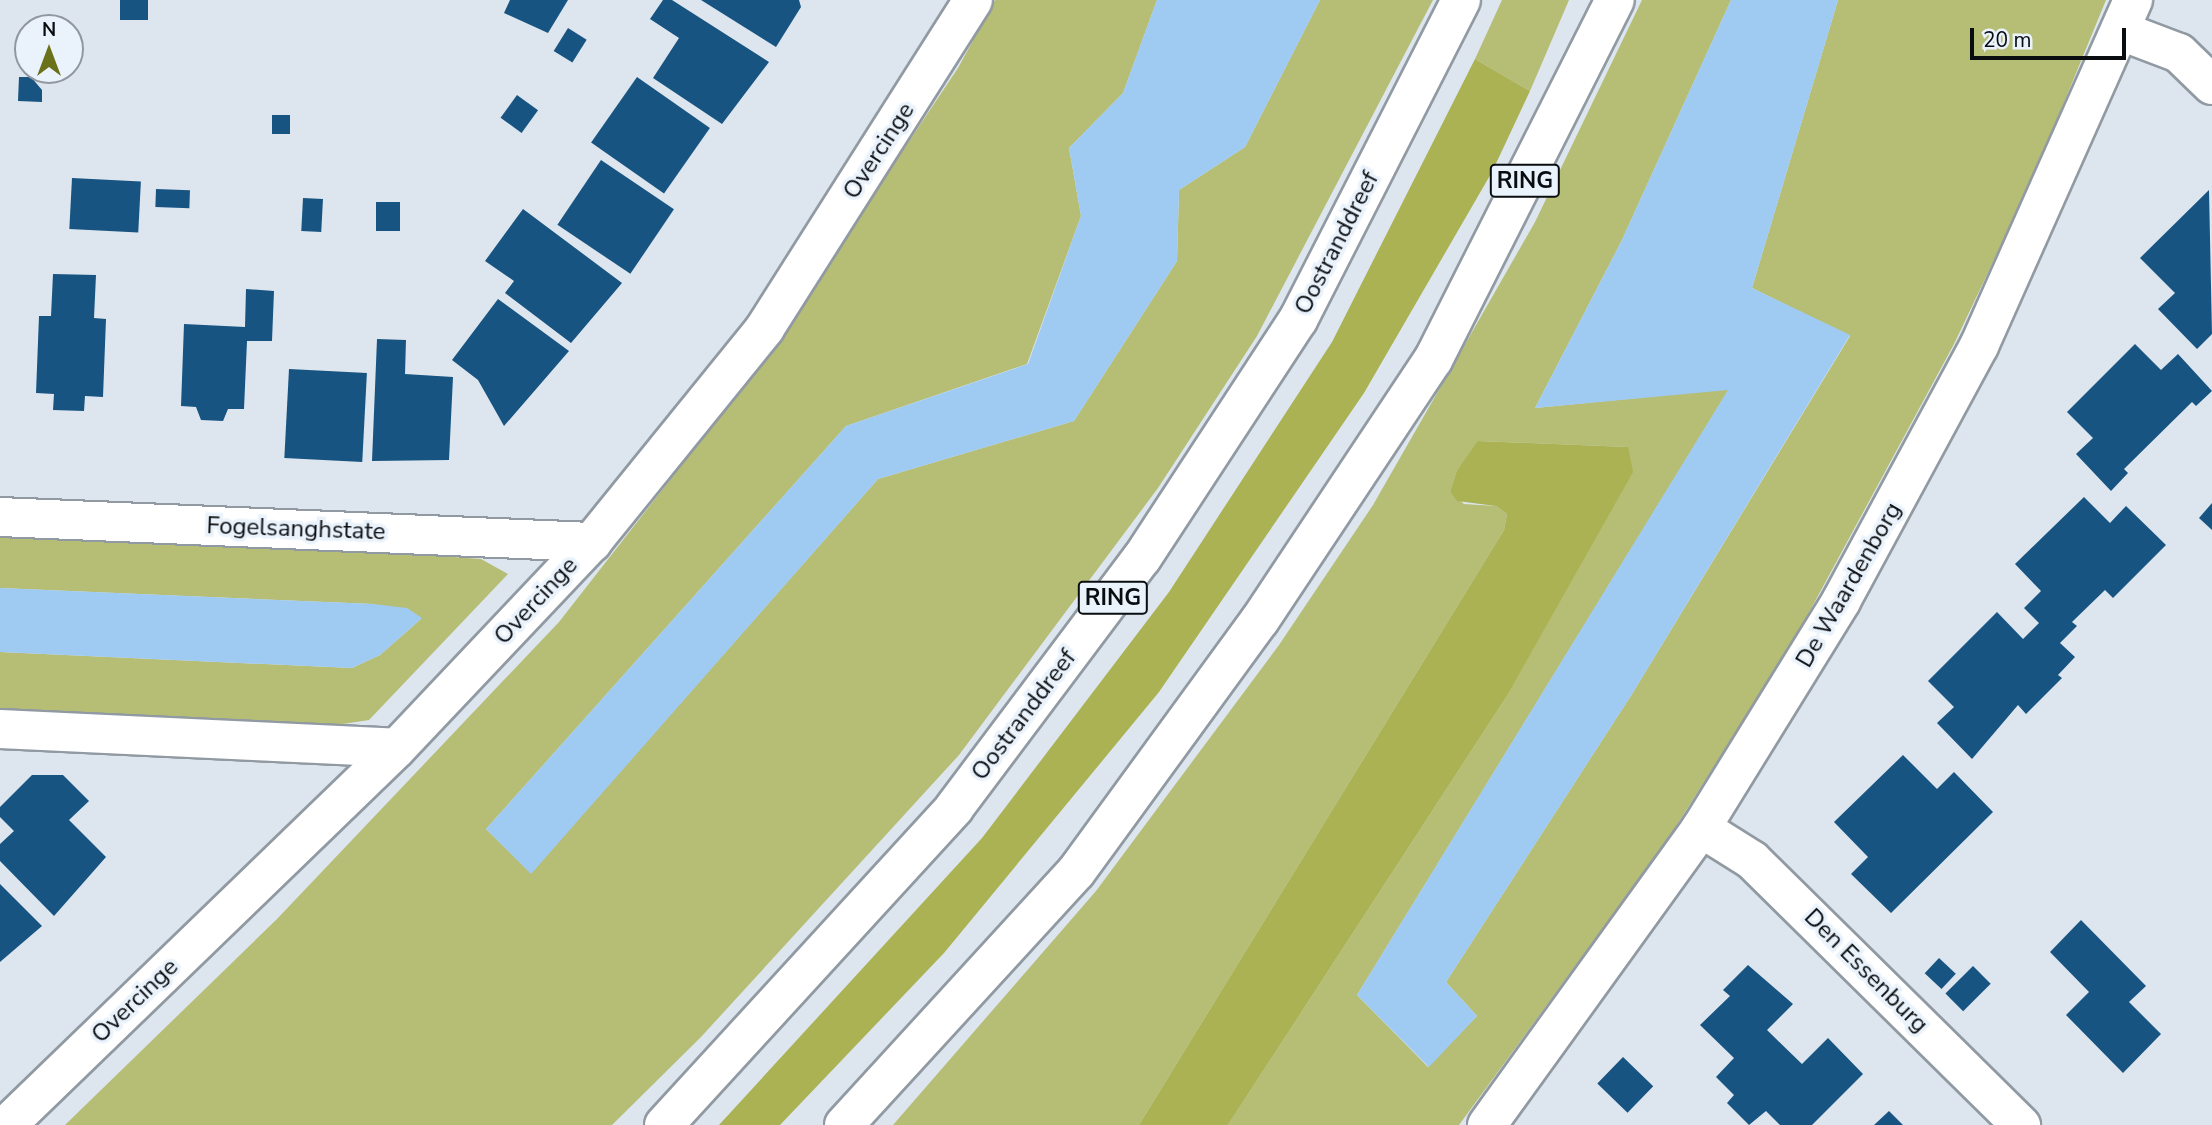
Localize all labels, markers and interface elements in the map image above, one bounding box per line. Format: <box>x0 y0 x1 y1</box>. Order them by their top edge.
north arrow <box>14 14 84 84</box>
scale bar <box>1974 14 2130 58</box>
text: N <box>42 17 56 43</box>
text: 20 m <box>1983 26 2032 54</box>
street label: Overcinge <box>837 97 921 205</box>
road number: RING <box>1488 162 1562 200</box>
street label: Oostranddreef <box>1289 167 1385 319</box>
street label: De Waardenborg <box>1790 497 1908 673</box>
street label: Fogelsanghstate <box>206 511 386 547</box>
street label: Overcinge <box>488 551 584 651</box>
road number: RING <box>1076 578 1150 618</box>
street label: Oostranddreef <box>965 644 1083 786</box>
street label: Den Essenburg <box>1798 903 1934 1039</box>
street label: Overcinge <box>86 953 184 1049</box>

